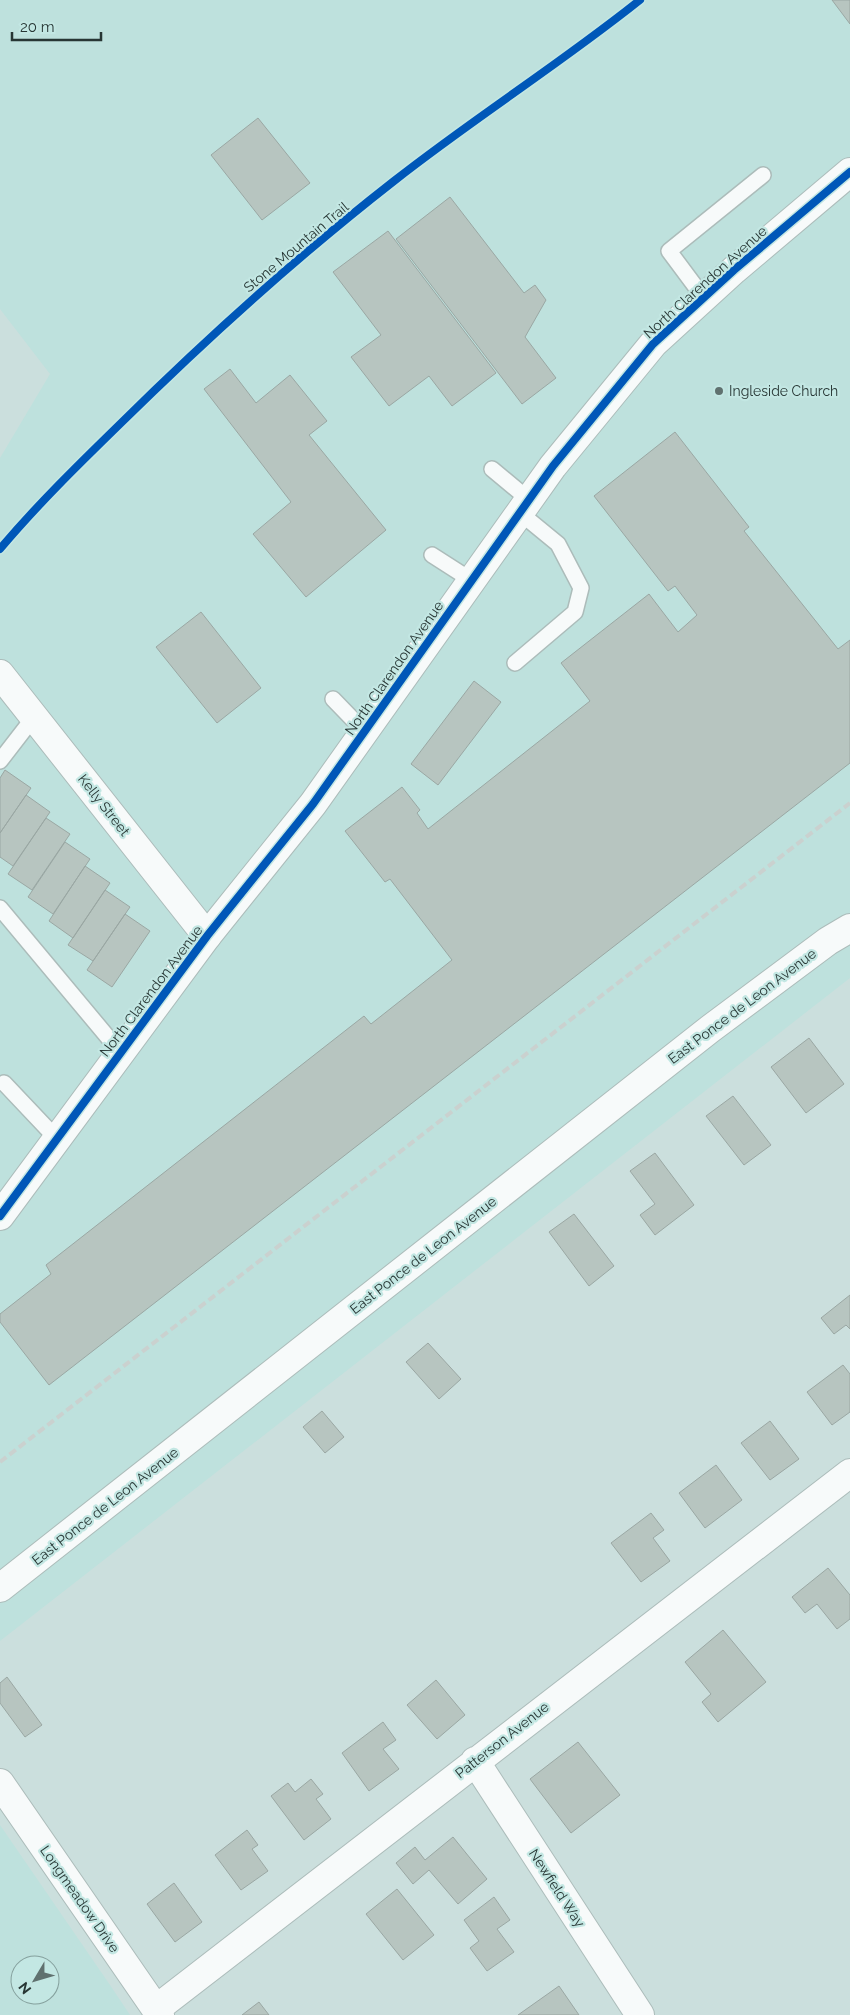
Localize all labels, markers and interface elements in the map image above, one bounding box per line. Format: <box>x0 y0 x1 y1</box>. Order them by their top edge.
scale bar <box>12 10 101 42</box>
text: 20 m <box>20 18 55 36</box>
street label: Stone Mountain Trail <box>240 198 352 295</box>
street label: North Clarendon Avenue <box>640 223 770 341</box>
place label: Ingleside Church <box>729 383 838 399</box>
marker: Ingleside Church <box>713 385 725 397</box>
street label: North Clarendon Avenue <box>342 598 446 738</box>
street label: Kelly Street <box>75 771 133 839</box>
street label: North Clarendon Avenue <box>96 922 206 1060</box>
street label: East Ponce de Leon Avenue <box>665 945 819 1067</box>
street label: East Ponce de Leon Avenue <box>347 1193 499 1317</box>
street label: East Ponce de Leon Avenue <box>29 1444 181 1568</box>
street label: Patterson Avenue <box>452 1699 552 1781</box>
street label: Longmeadow Drive <box>37 1843 123 1955</box>
street label: Newfield Way <box>526 1846 588 1930</box>
north arrow <box>10 1955 60 2005</box>
text: N <box>15 1979 34 1997</box>

